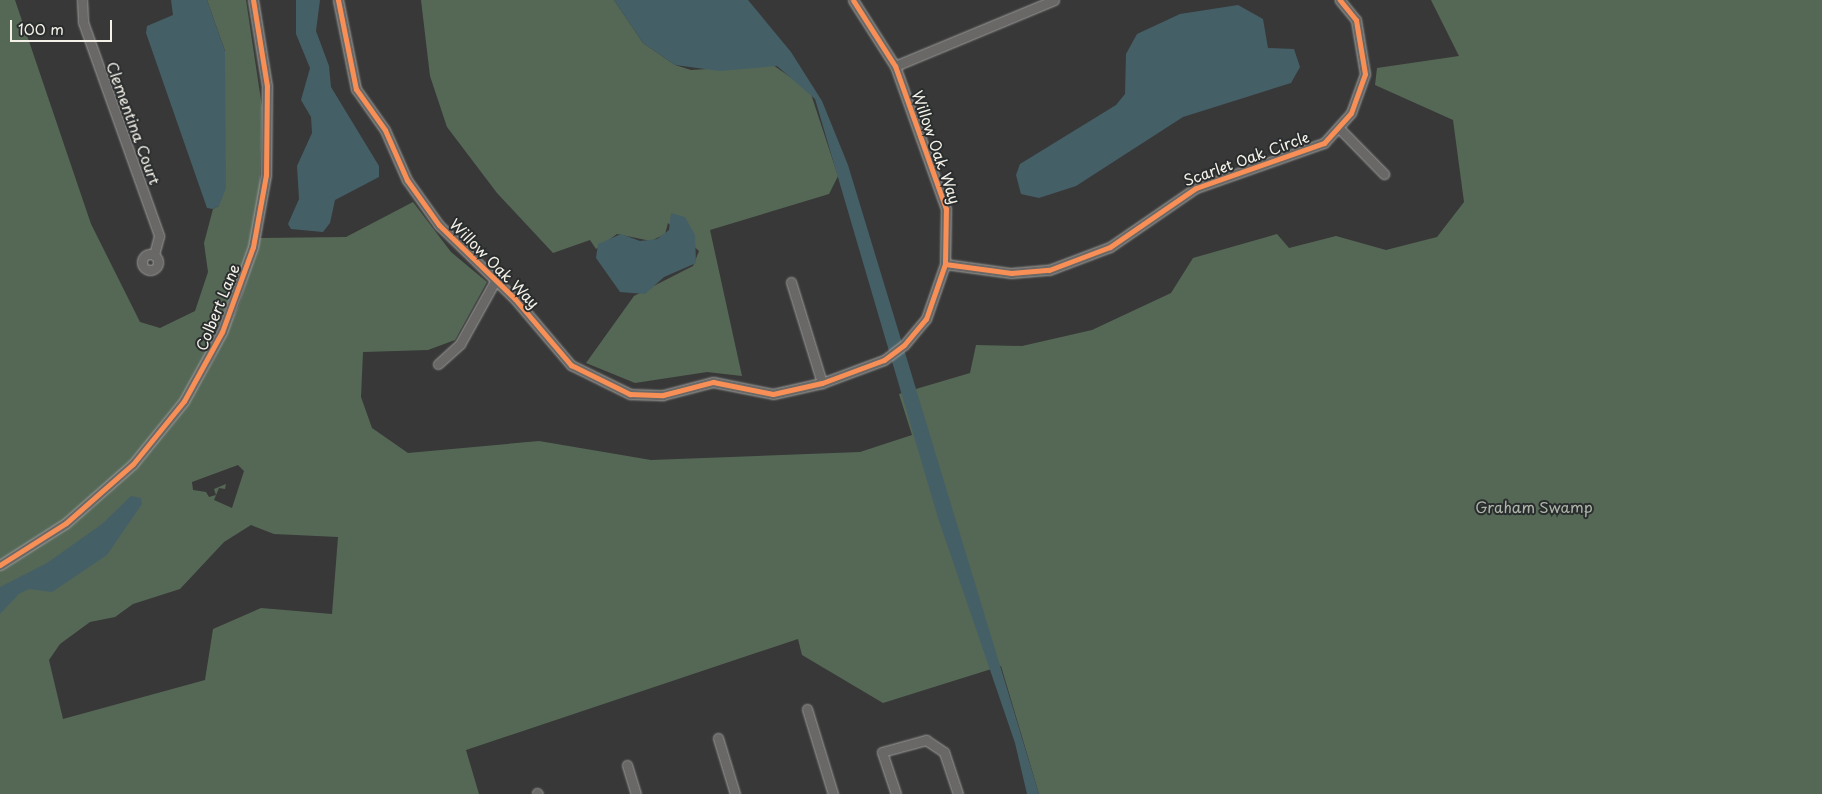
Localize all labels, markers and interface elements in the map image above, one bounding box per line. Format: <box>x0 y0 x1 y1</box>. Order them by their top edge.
scale bar <box>12 10 115 42</box>
text: 100 m <box>18 17 64 40</box>
street label: Clementina Court <box>103 59 165 187</box>
street label: Willow Oak Way <box>909 87 965 207</box>
street label: Scarlet Oak Circle <box>1179 126 1313 190</box>
street label: Willow Oak Way <box>446 214 544 312</box>
street label: Colbert Lane <box>191 261 243 353</box>
park label: Graham Swamp <box>1475 498 1593 516</box>

